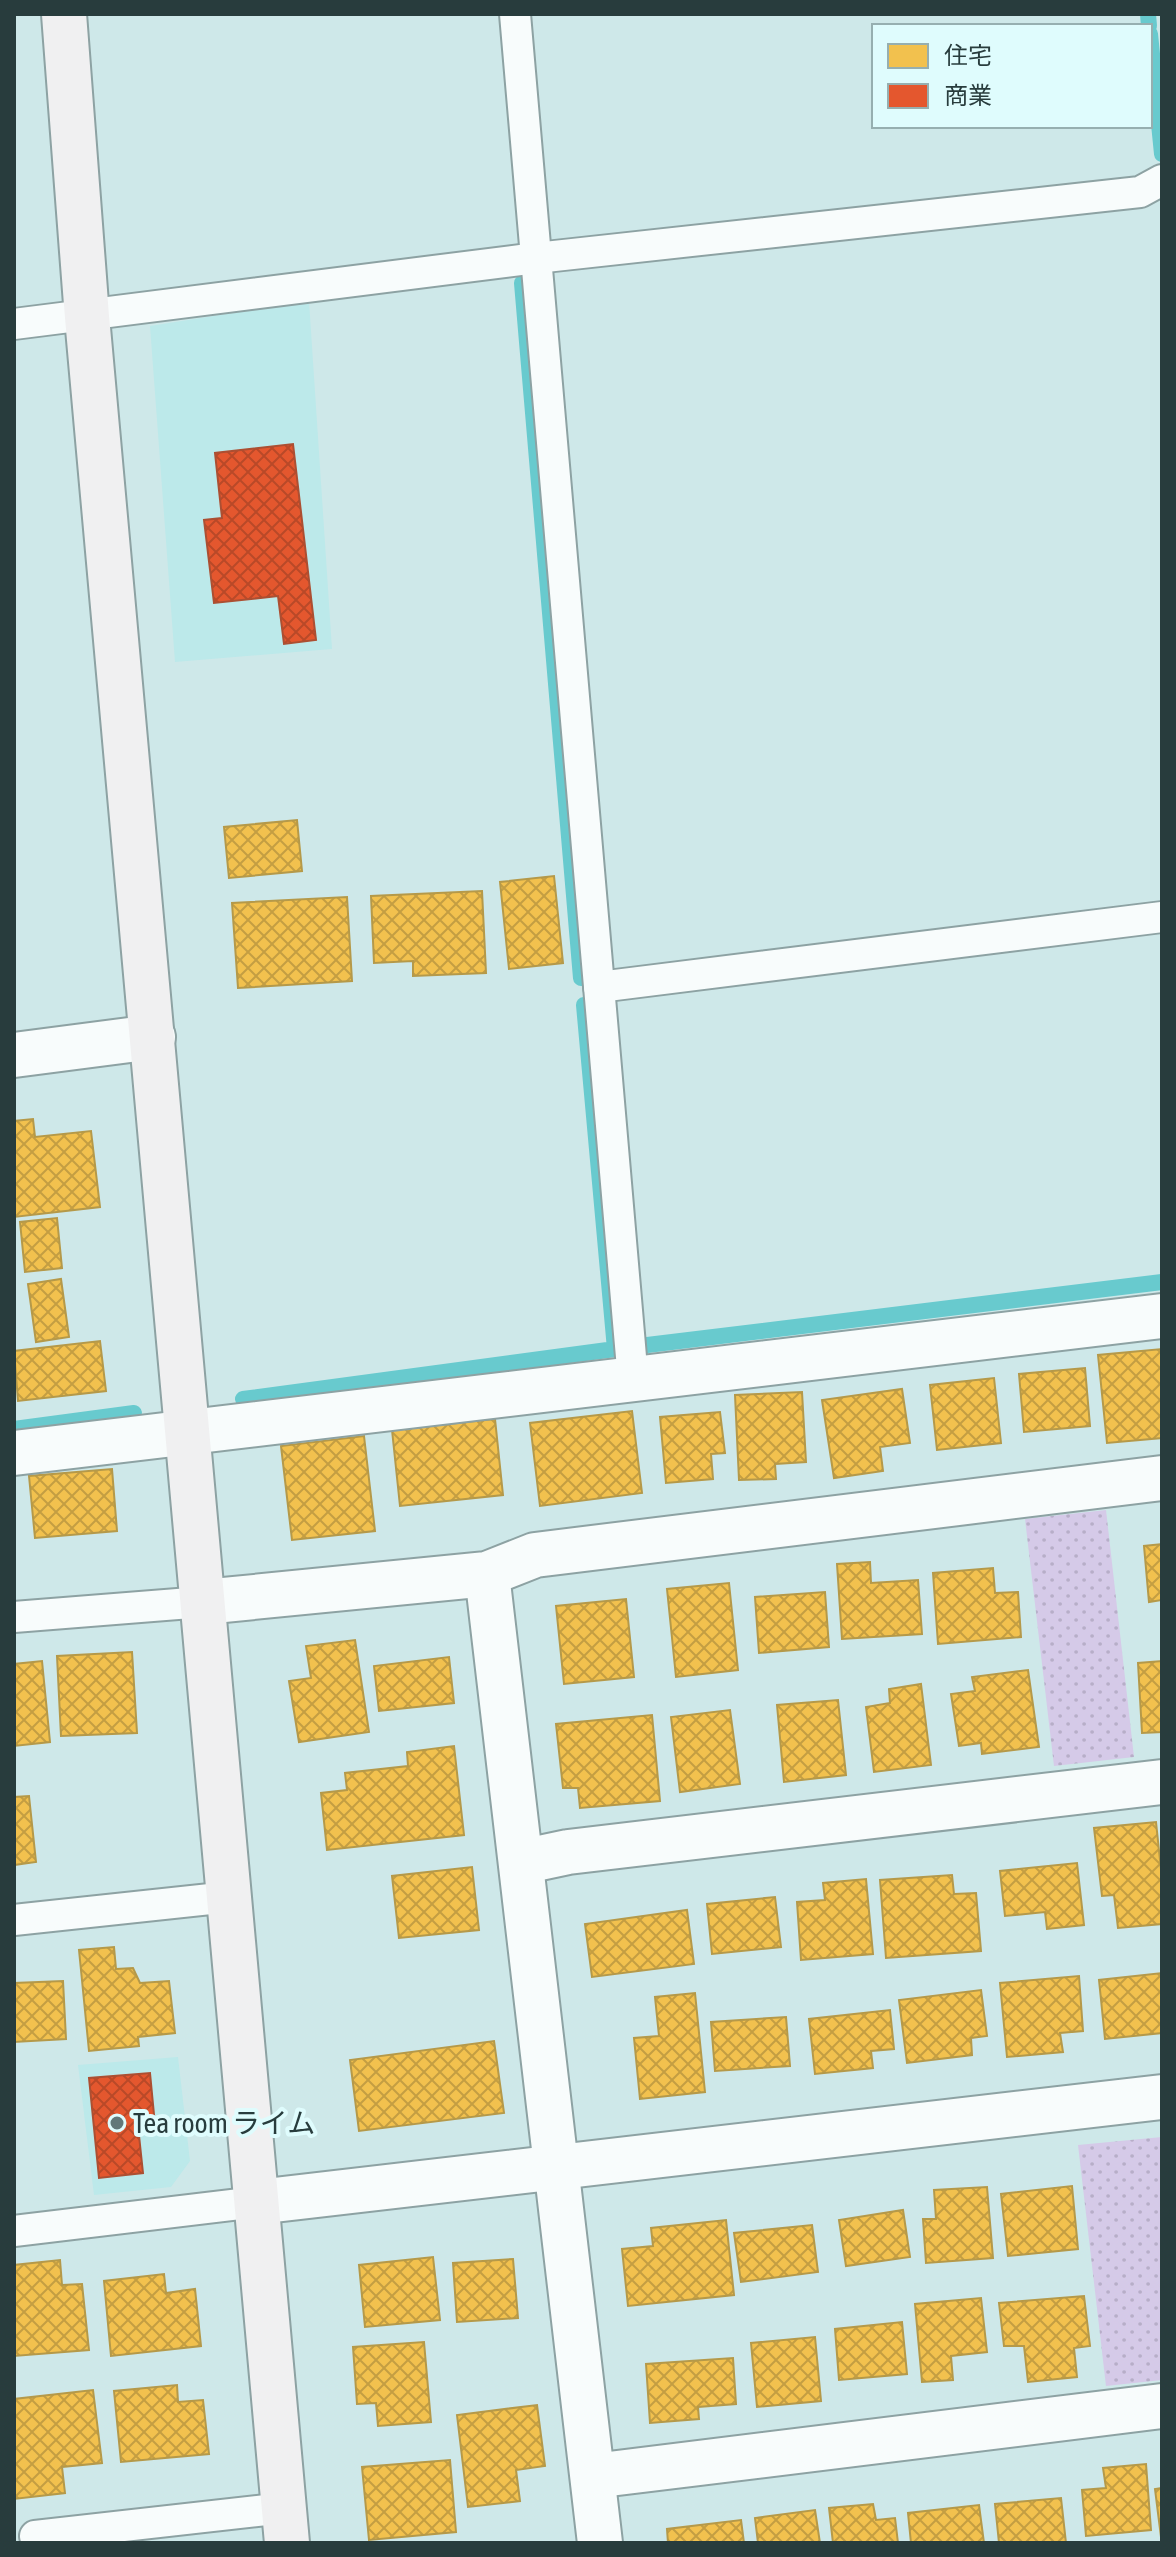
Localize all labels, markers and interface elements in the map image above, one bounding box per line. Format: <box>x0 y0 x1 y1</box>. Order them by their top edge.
legend <box>872 24 1152 128</box>
text: 住宅 <box>944 42 992 69</box>
text: 商業 <box>944 82 992 109</box>
place label: Tea room ライム <box>133 2107 315 2139</box>
marker: Tea room ライム <box>108 2114 126 2132</box>

